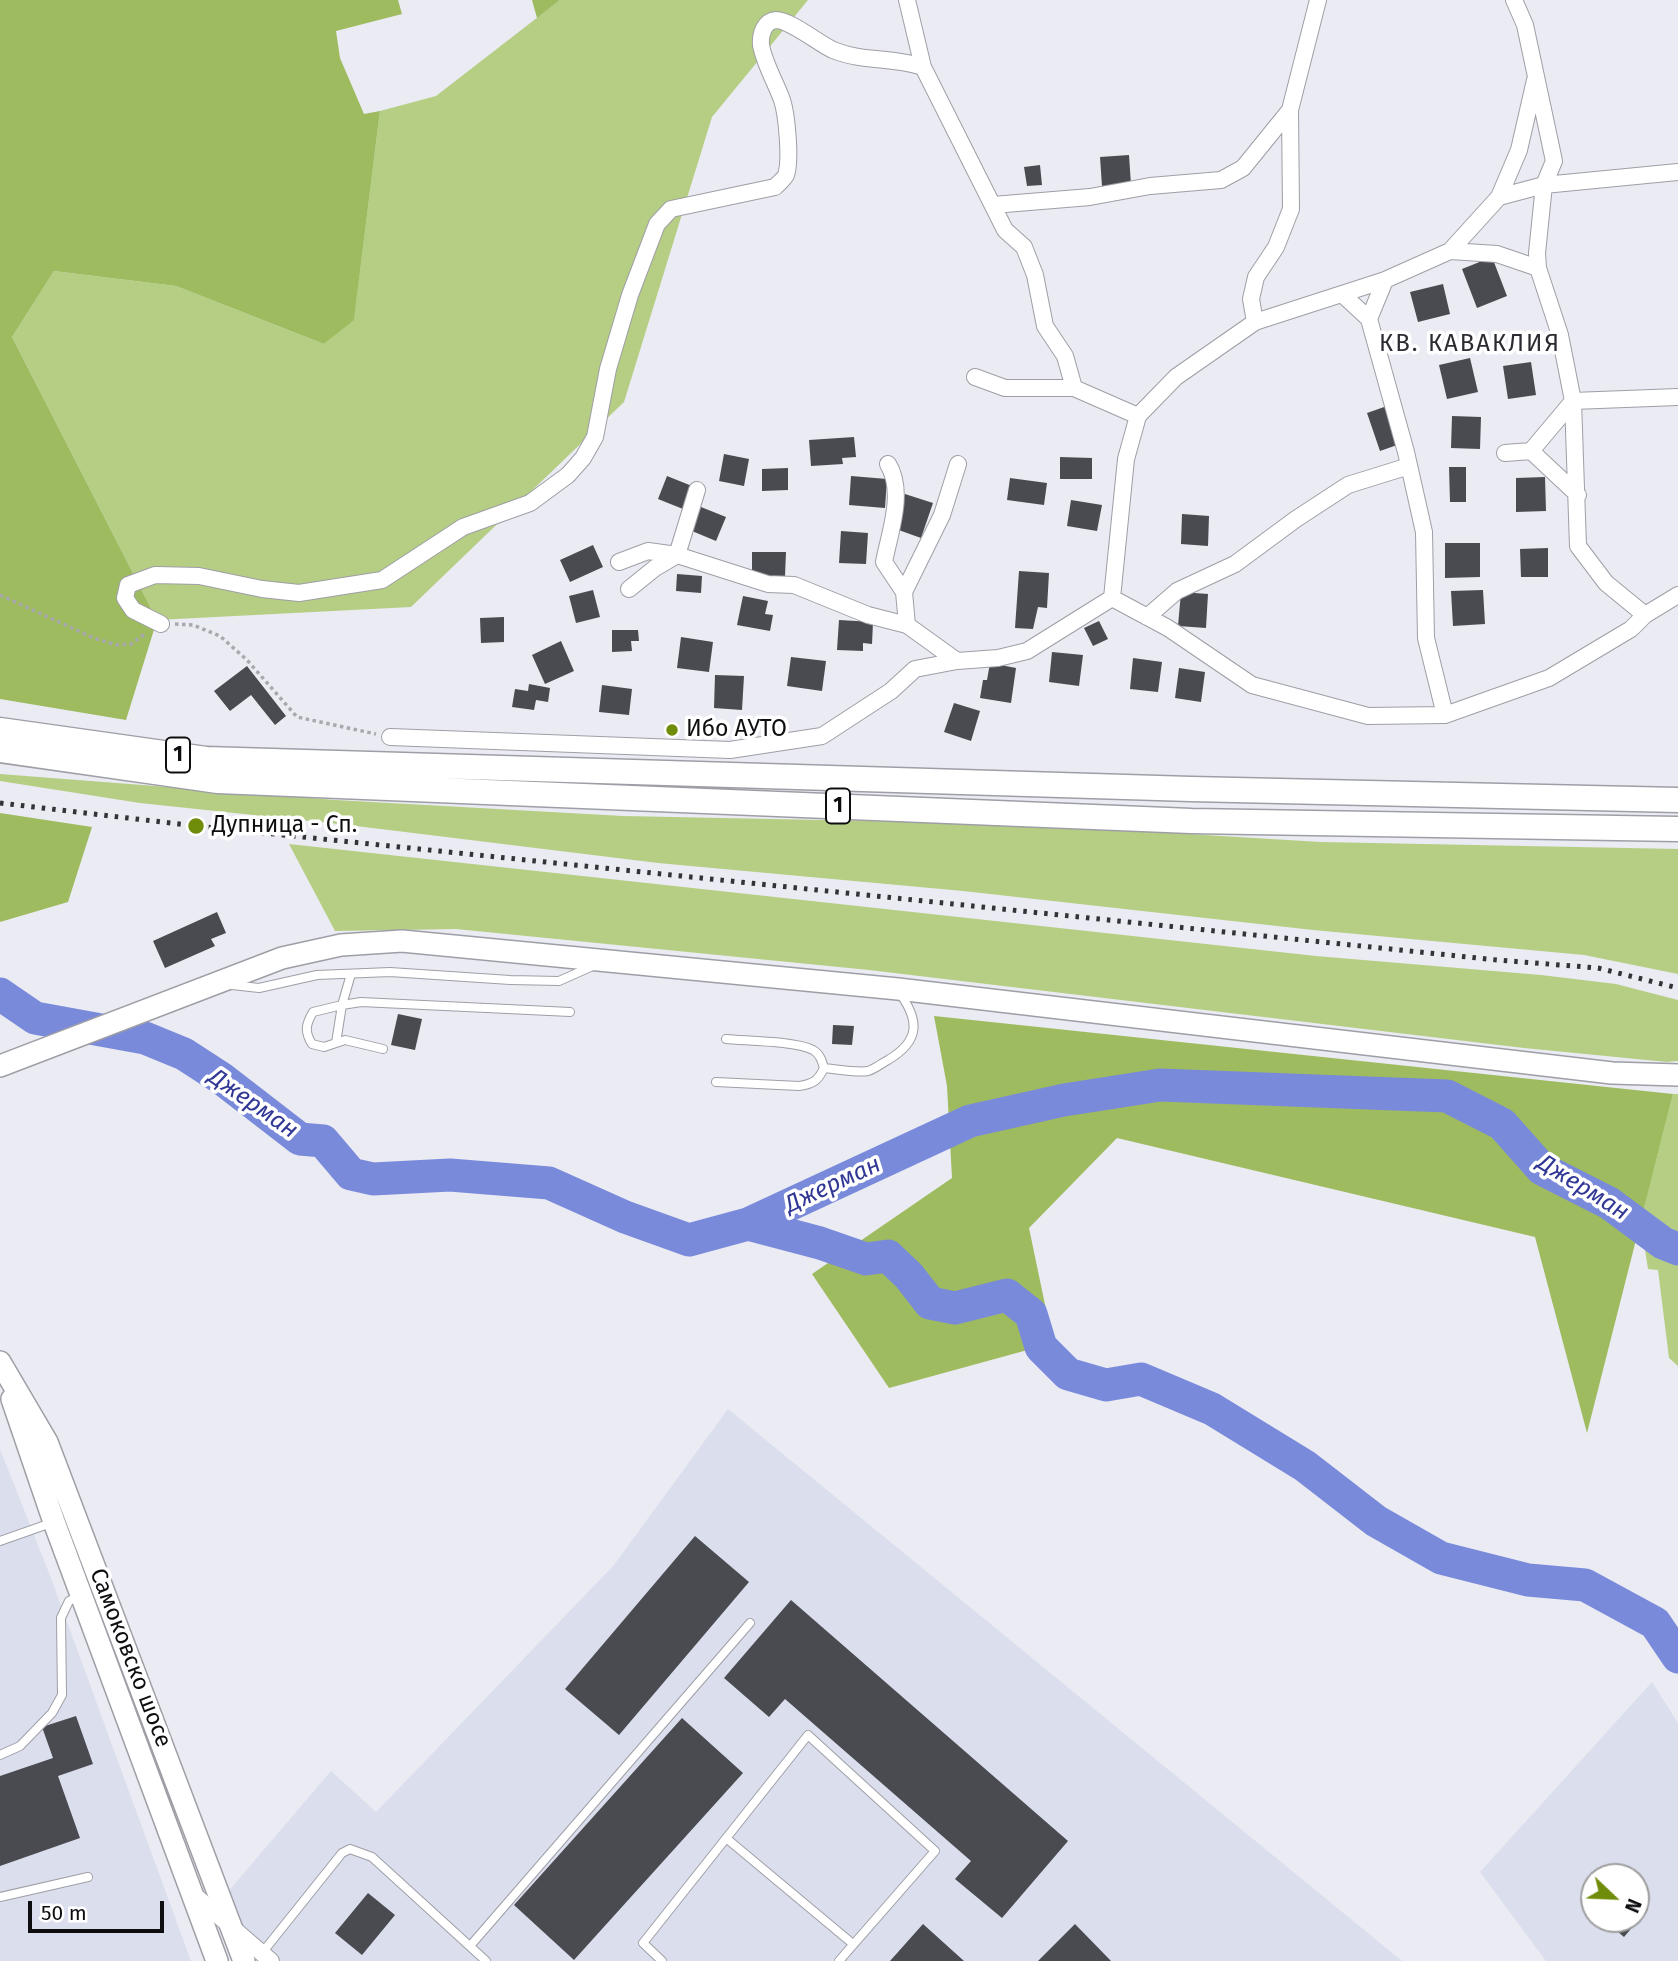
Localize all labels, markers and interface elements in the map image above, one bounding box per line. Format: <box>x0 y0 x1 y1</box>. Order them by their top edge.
district label: КВ. КАВАКЛИЯ <box>1381 330 1559 358</box>
place label: Ибо АУТО <box>686 716 787 744</box>
marker: Ибо АУТО <box>664 722 680 738</box>
road number: 1 <box>166 738 190 772</box>
road number: 1 <box>826 788 850 824</box>
place label: Дупница - Сп. <box>212 812 357 840</box>
marker: Дупница - Сп. <box>186 816 206 836</box>
water label: Джерман <box>203 1063 303 1145</box>
water label: Джерман <box>1532 1149 1634 1227</box>
water label: Джерман <box>781 1150 885 1220</box>
street label: Самоковско шосе <box>83 1565 177 1751</box>
north arrow <box>1580 1863 1650 1933</box>
scale bar <box>32 1888 168 1932</box>
text: N <box>1620 1895 1646 1916</box>
text: 50 m <box>41 1900 87 1926</box>

